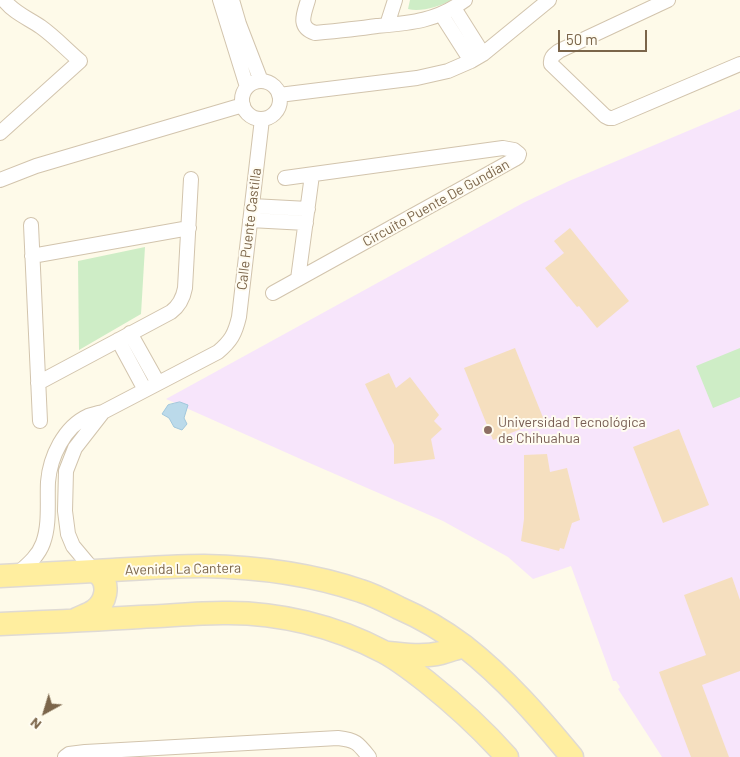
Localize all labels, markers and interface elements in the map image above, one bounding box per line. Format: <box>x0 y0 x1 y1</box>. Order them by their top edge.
scale bar <box>560 20 649 52</box>
text: 50 m <box>566 30 598 48</box>
street label: Circuito Puente De Gundian <box>360 156 512 250</box>
street label: Calle Puente Castilla <box>233 167 265 291</box>
place label: Universidad Tecnológica de Chihuahua <box>498 414 646 447</box>
marker: Universidad Tecnológica de Chihuahua <box>482 424 494 436</box>
street label: Avenida La Cantera <box>125 560 241 578</box>
north arrow <box>20 687 70 737</box>
text: N <box>26 715 44 734</box>

